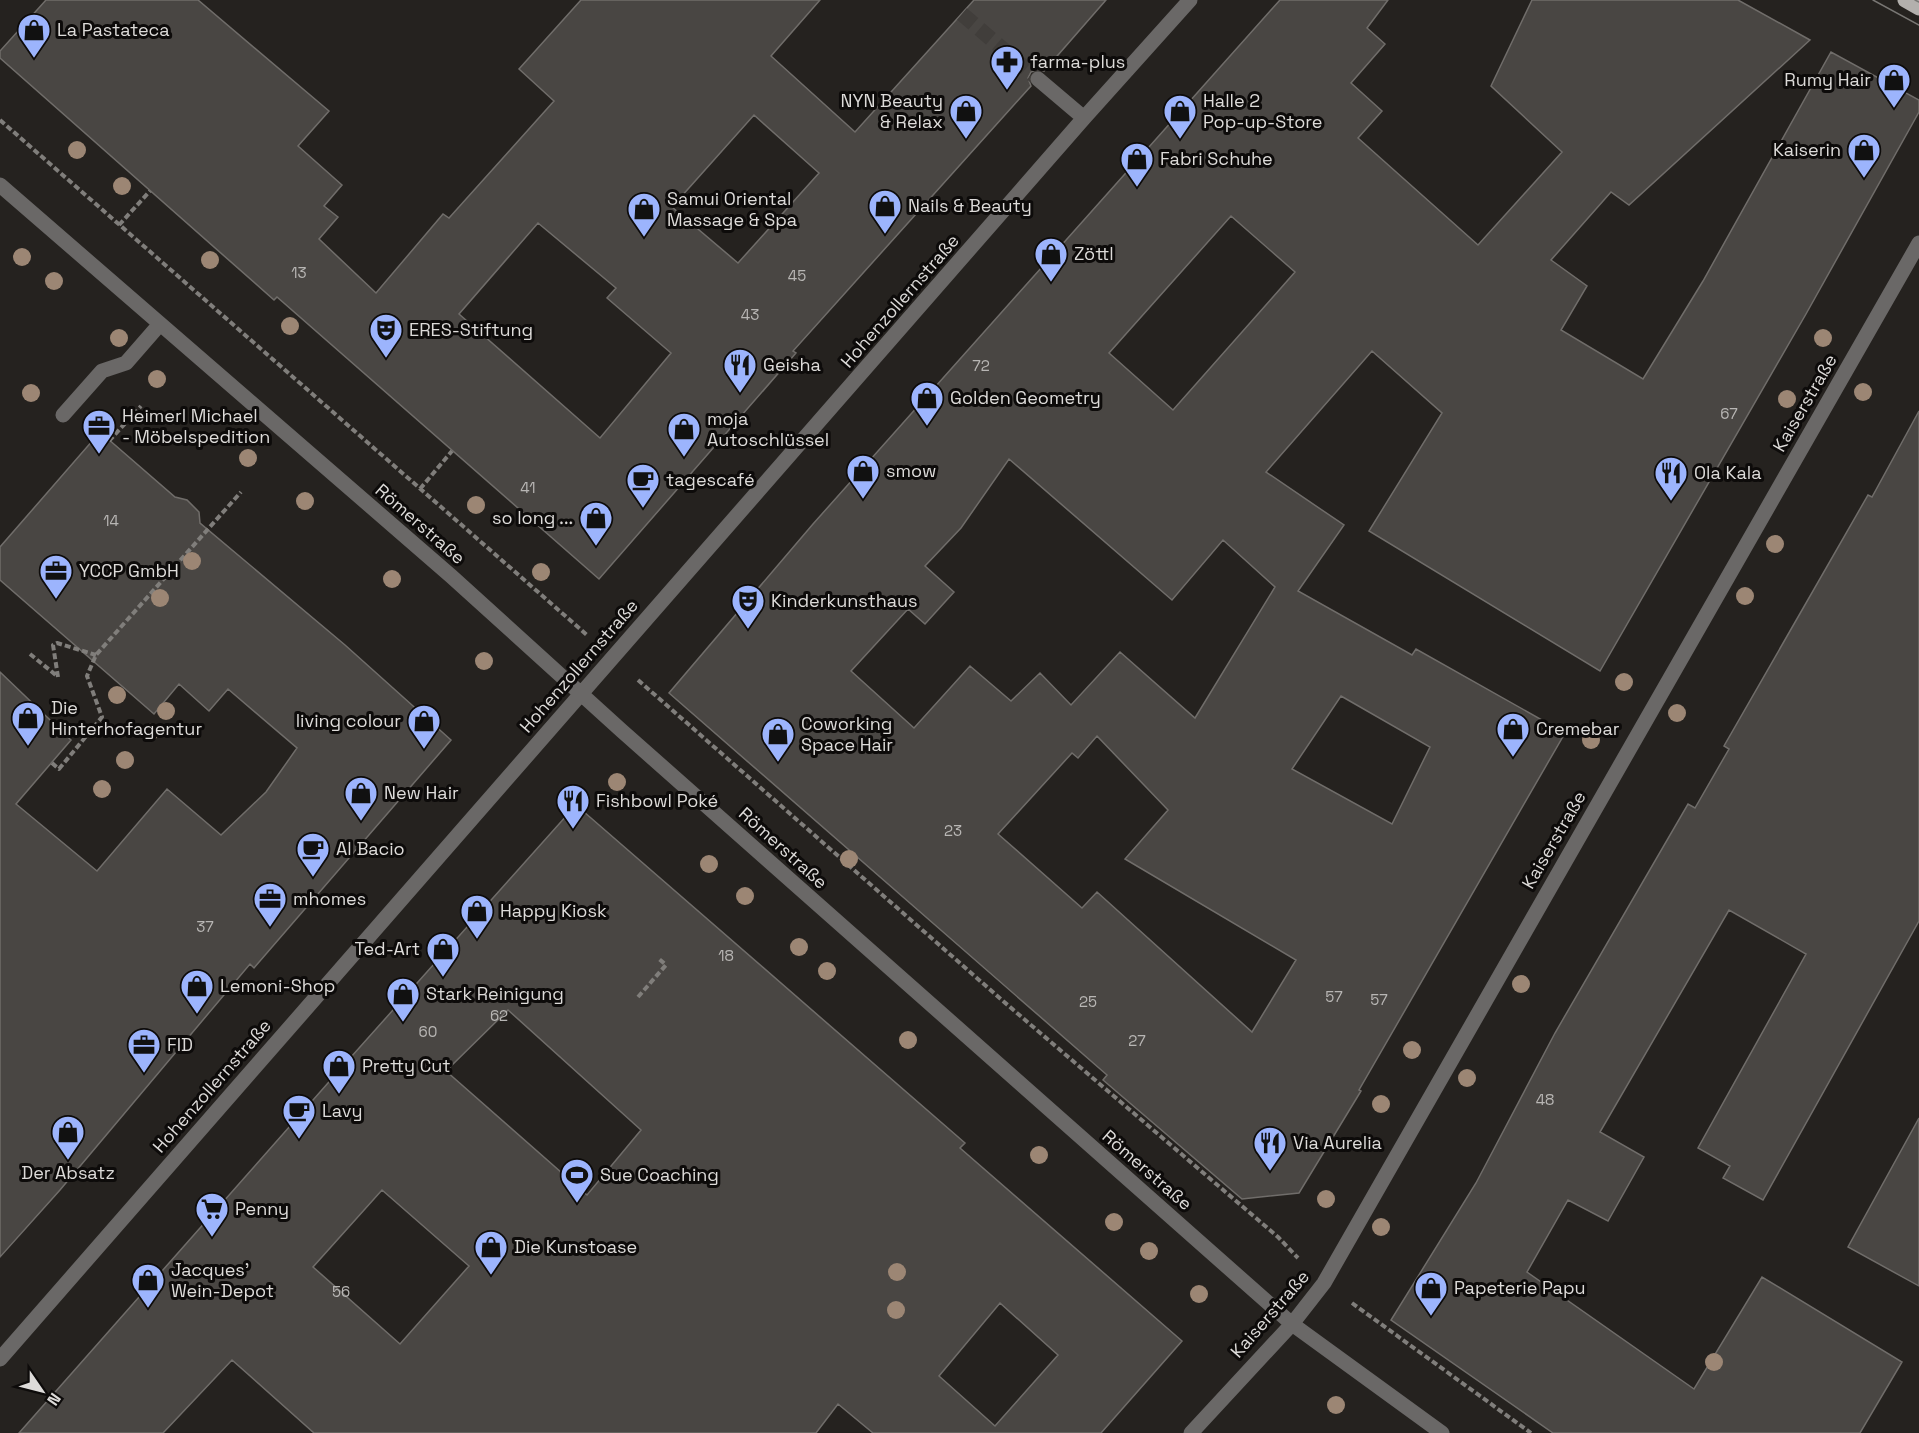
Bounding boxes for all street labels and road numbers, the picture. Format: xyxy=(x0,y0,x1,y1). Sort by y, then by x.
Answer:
street label: Hohenzollernstraße xyxy=(835,229,964,372)
street label: Kaiserstraße xyxy=(1767,350,1842,456)
street label: Römerstraße xyxy=(371,478,470,569)
street label: Hohenzollernstraße xyxy=(514,594,643,737)
street label: Kaiserstraße xyxy=(1516,787,1591,893)
street label: Römerstraße xyxy=(734,802,832,894)
street label: Hohenzollernstraße xyxy=(147,1014,276,1157)
street label: Römerstraße xyxy=(1098,1124,1197,1215)
street label: Kaiserstraße xyxy=(1225,1265,1314,1362)

